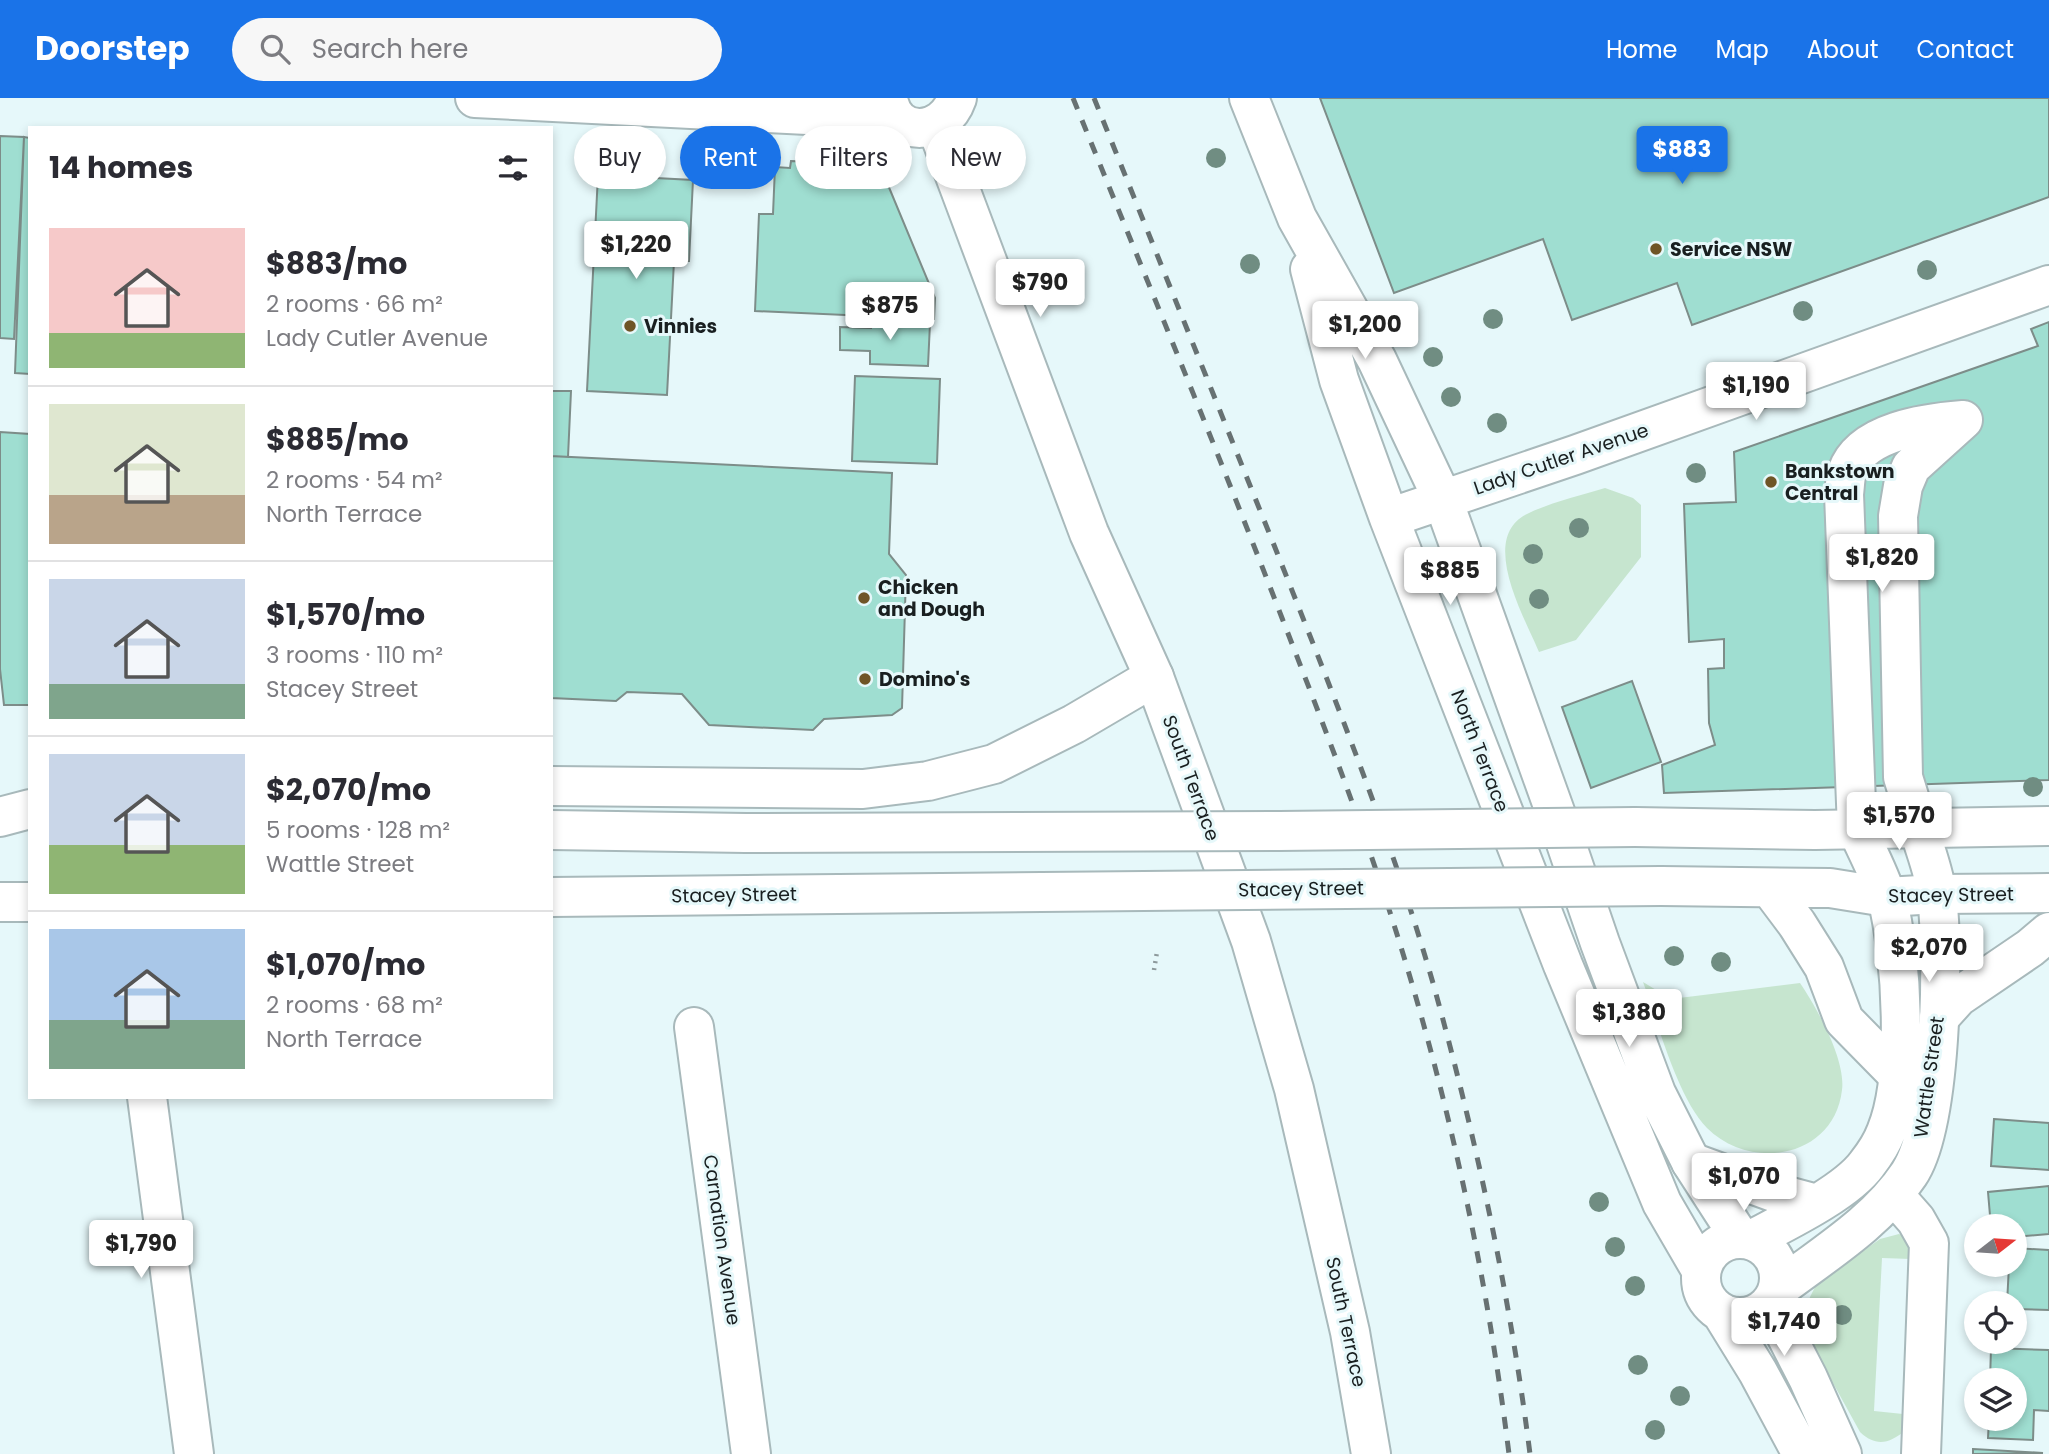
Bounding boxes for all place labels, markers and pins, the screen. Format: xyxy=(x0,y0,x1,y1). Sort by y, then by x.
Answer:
pin: $883 xyxy=(1641,126,1723,186)
pin: $1,220 xyxy=(579,222,693,281)
place label: Service NSW xyxy=(1670,236,1792,263)
marker: Service NSW xyxy=(1648,241,1664,257)
pin: $790 xyxy=(999,260,1081,319)
pin: $875 xyxy=(849,282,931,342)
pin: $1,200 xyxy=(1308,302,1422,361)
place label: Vinnies xyxy=(644,313,717,340)
marker: Vinnies xyxy=(622,318,638,334)
pin: $1,190 xyxy=(1699,362,1813,422)
place label: Bankstown Central xyxy=(1785,458,1895,507)
marker: Bankstown Central xyxy=(1763,474,1779,490)
pin: $1,820 xyxy=(1825,534,1939,594)
pin: $885 xyxy=(1409,547,1491,607)
place label: Chicken and Dough xyxy=(878,574,985,623)
marker: Chicken and Dough xyxy=(856,590,872,606)
place label: Domino's xyxy=(879,666,970,693)
marker: Domino's xyxy=(857,671,873,687)
pin: $1,570 xyxy=(1842,792,1956,852)
pin: $2,070 xyxy=(1872,924,1986,984)
pin: $1,380 xyxy=(1572,990,1686,1049)
pin: $1,070 xyxy=(1687,1154,1801,1213)
pin: $1,790 xyxy=(84,1220,198,1280)
pin: $1,740 xyxy=(1727,1298,1841,1358)

